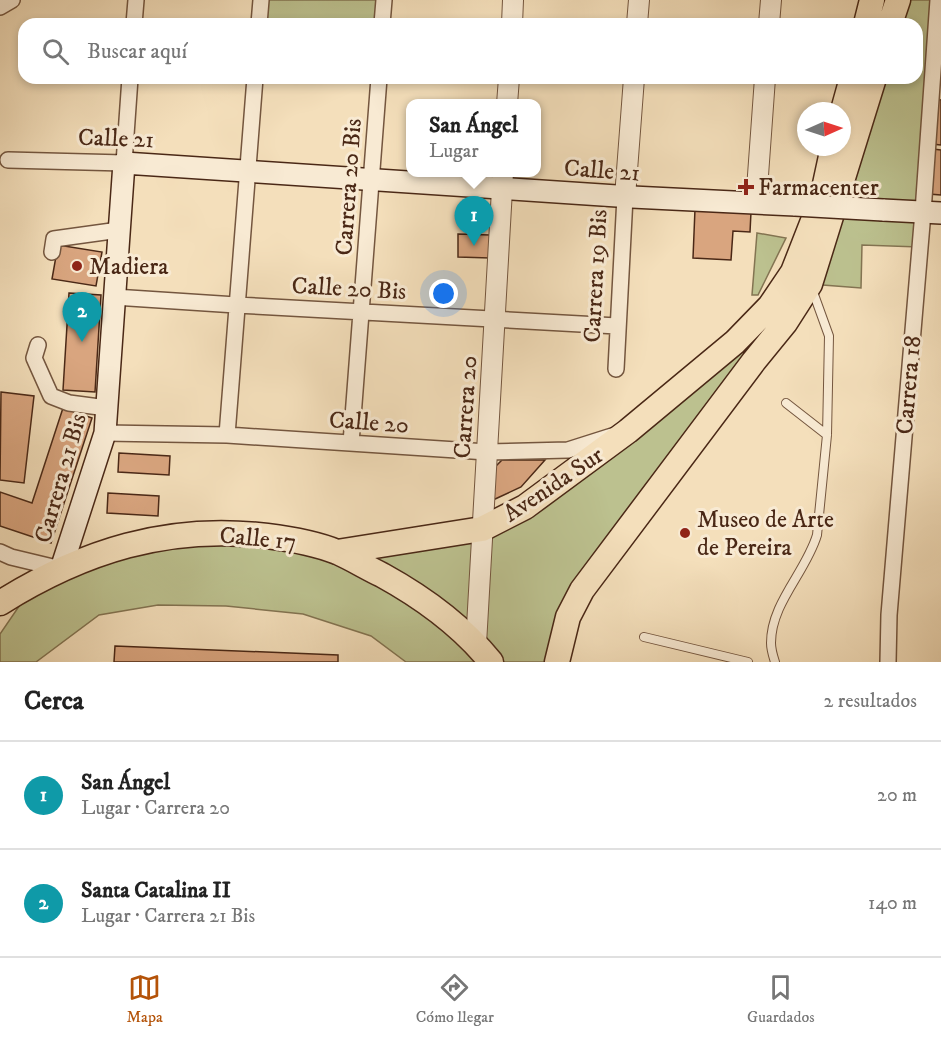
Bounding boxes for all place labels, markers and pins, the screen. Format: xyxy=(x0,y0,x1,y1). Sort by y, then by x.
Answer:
place label: Farmacenter xyxy=(758,173,879,203)
marker: Farmacenter xyxy=(739,180,753,194)
pin: 1 xyxy=(454,196,494,246)
place label: Madiera xyxy=(89,252,169,282)
marker: Madiera xyxy=(70,259,84,273)
pin: 2 xyxy=(62,292,101,342)
place label: Museo de Arte de Pereira xyxy=(697,505,834,563)
marker: Museo de Arte de Pereira xyxy=(678,526,692,540)

